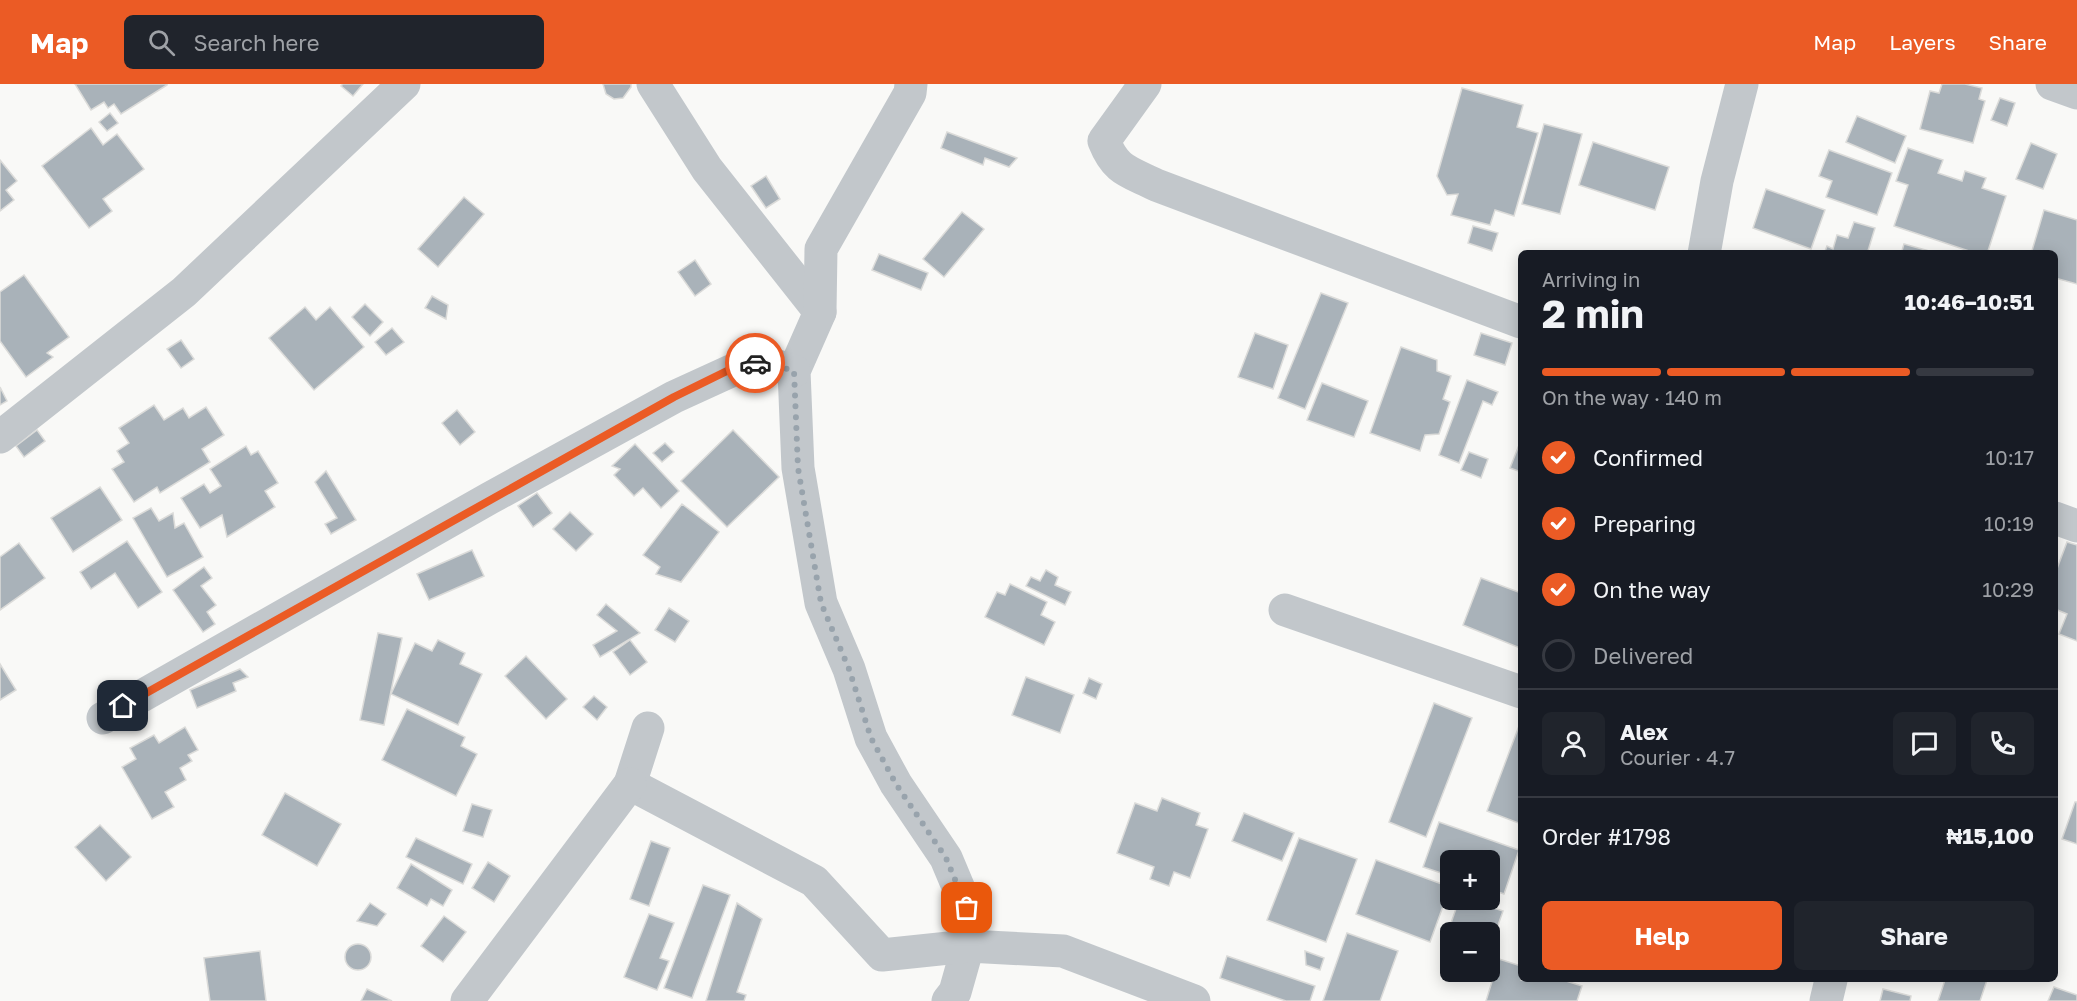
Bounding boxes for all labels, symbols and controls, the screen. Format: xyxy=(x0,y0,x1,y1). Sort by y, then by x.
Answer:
search box xyxy=(124,15,544,69)
text: Map xyxy=(30,26,88,59)
icon: search xyxy=(145,26,178,59)
text: Search here xyxy=(193,29,319,56)
text: Map xyxy=(1813,29,1856,55)
text: Layers xyxy=(1889,29,1956,55)
text: Share xyxy=(1989,29,2047,55)
text: Arriving in xyxy=(1542,267,1640,291)
text: 10:46–10:51 xyxy=(1905,288,2034,315)
text: 2 min xyxy=(1542,290,1644,337)
courier xyxy=(725,333,785,393)
icon: car xyxy=(739,347,772,380)
text: On the way · 140 m xyxy=(1542,385,1722,409)
icon: check xyxy=(1542,441,1575,474)
text: Confirmed xyxy=(1593,444,1703,471)
text: 10:17 xyxy=(1986,445,2034,469)
icon: check xyxy=(1542,507,1575,540)
text: Preparing xyxy=(1593,510,1696,537)
text: 10:19 xyxy=(1984,511,2034,535)
icon: check xyxy=(1542,573,1575,606)
text: On the way xyxy=(1593,576,1711,603)
text: 10:29 xyxy=(1982,577,2034,601)
text: Delivered xyxy=(1593,642,1693,669)
pin xyxy=(97,680,148,731)
icon: home xyxy=(106,689,139,722)
button: person xyxy=(1542,712,1605,775)
button: chat xyxy=(1893,712,1956,775)
button: phone xyxy=(1971,712,2034,775)
text: Alex xyxy=(1620,718,1668,745)
text: Courier · 4.7 xyxy=(1620,745,1735,769)
text: ₦15,100 xyxy=(1946,822,2034,849)
text: Order #1798 xyxy=(1542,823,1671,850)
map controls xyxy=(1440,850,1500,982)
button: + xyxy=(1440,850,1500,910)
pin xyxy=(941,882,992,933)
icon: bag xyxy=(950,891,983,924)
button: Help xyxy=(1542,901,1782,970)
button: Share xyxy=(1794,901,2034,970)
button: − xyxy=(1440,922,1500,982)

